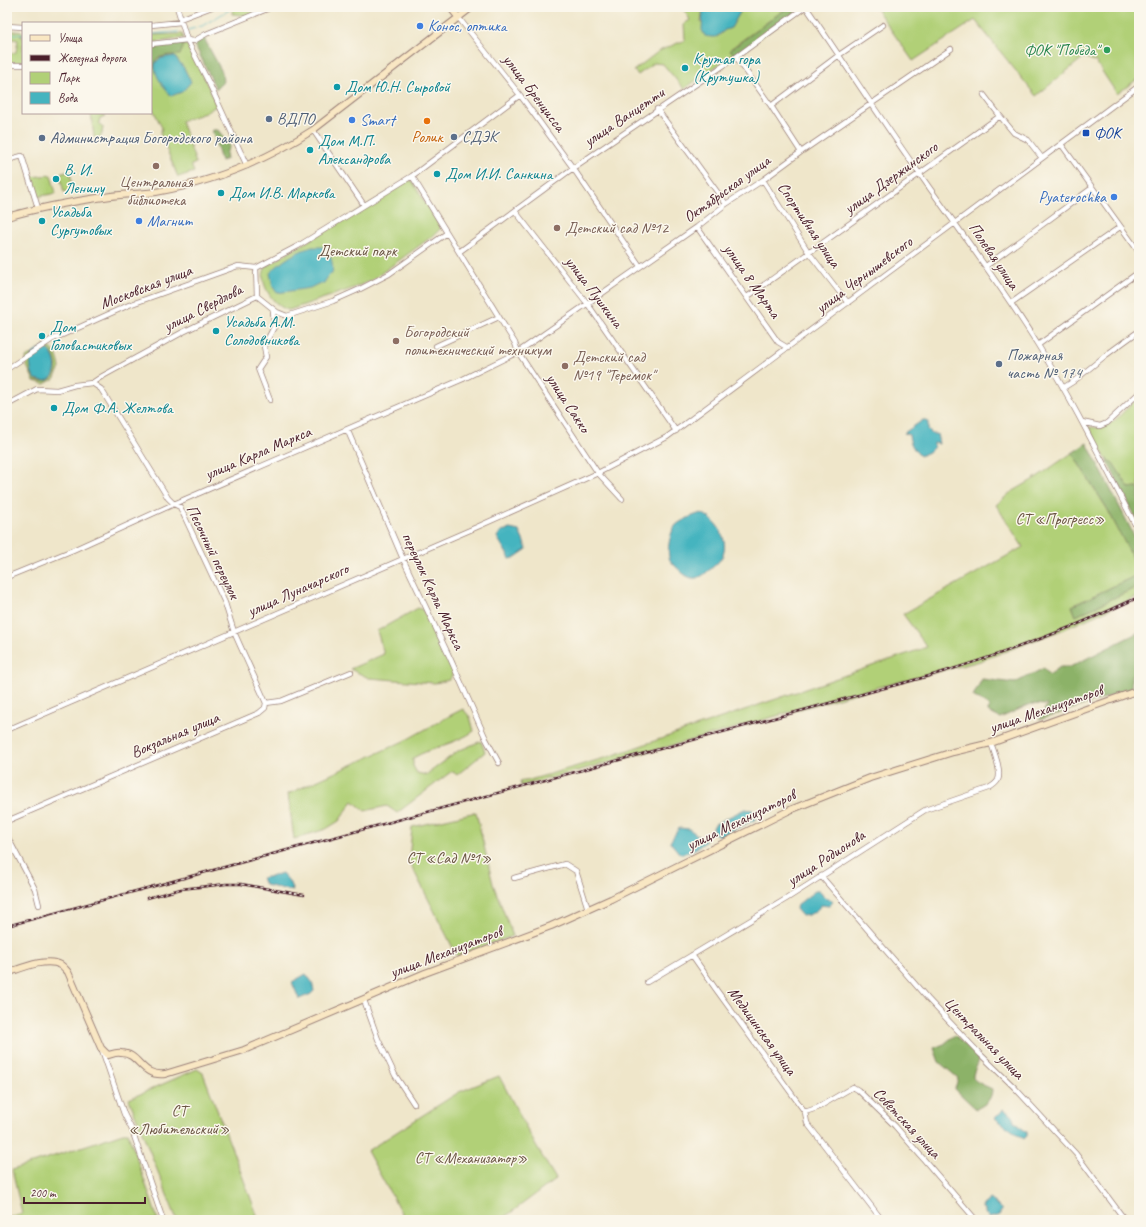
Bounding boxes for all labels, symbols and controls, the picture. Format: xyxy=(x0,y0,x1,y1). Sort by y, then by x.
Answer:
place label: Конос, оптика xyxy=(428,16,508,36)
marker: Конос, оптика xyxy=(415,21,425,31)
legend xyxy=(22,22,152,114)
text: Улица xyxy=(58,30,83,46)
place label: ФОК "Победа" xyxy=(1024,40,1102,60)
marker: ФОК "Победа" xyxy=(1102,45,1112,55)
street label: улица Бренцисса xyxy=(498,49,571,137)
place label: Крутая гора (Крутушка) xyxy=(693,49,762,87)
text: Железная дорога xyxy=(58,50,127,66)
marker: Крутая гора (Крутушка) xyxy=(680,63,690,73)
text: Парк xyxy=(58,70,81,86)
place label: Дом Ю.Н. Сыровой xyxy=(345,77,451,97)
marker: Дом Ю.Н. Сыровой xyxy=(332,82,342,92)
street label: улица Ванцетти xyxy=(579,82,669,152)
text: Вода xyxy=(58,90,79,106)
place label: ВДПО xyxy=(277,109,316,129)
place label: Smart xyxy=(360,110,397,130)
marker: ВДПО xyxy=(264,114,274,124)
marker: Smart xyxy=(347,115,357,125)
marker: Ролик xyxy=(422,116,432,126)
place label: ФОК xyxy=(1094,123,1123,143)
place label: Ролик xyxy=(411,127,444,147)
place label: СДЭК xyxy=(462,127,500,147)
place label: Администрация Богородского района xyxy=(50,128,254,148)
marker: ФОК xyxy=(1081,128,1091,138)
place label: Дом М.П. Александрова xyxy=(318,131,391,169)
marker: СДЭК xyxy=(449,132,459,142)
marker: Администрация Богородского района xyxy=(37,133,47,143)
street label: улица Дзержинского xyxy=(839,137,943,219)
marker: Дом М.П. Александрова xyxy=(305,145,315,155)
street label: Октябрьская улица xyxy=(680,150,775,227)
place label: В. И. Ленину xyxy=(64,160,106,198)
marker: Центральная библиотека xyxy=(151,161,161,171)
place label: Дом И.И. Санкина xyxy=(445,164,554,184)
marker: Дом И.И. Санкина xyxy=(432,169,442,179)
place label: Центральная библиотека xyxy=(119,172,194,210)
marker: В. И. Ленину xyxy=(51,174,61,184)
street label: Спортивная улица xyxy=(773,178,846,272)
place label: Дом И.В. Маркова xyxy=(229,183,336,203)
place label: Pyaterochka xyxy=(1039,187,1107,207)
marker: Дом И.В. Маркова xyxy=(216,188,226,198)
marker: Pyaterochka xyxy=(1109,192,1119,202)
place label: Усадьба Сургутовых xyxy=(50,202,113,240)
place label: Магнит xyxy=(147,211,194,231)
marker: Усадьба Сургутовых xyxy=(37,216,47,226)
marker: Магнит xyxy=(134,216,144,226)
place label: Детский сад №12 xyxy=(565,218,670,238)
street label: Полевая улица xyxy=(964,219,1024,294)
marker: Детский сад №12 xyxy=(552,223,562,233)
street label: улица Чернышевского xyxy=(811,231,917,319)
street label: улица 8 Марта xyxy=(718,239,786,323)
park label: Детский парк xyxy=(317,241,398,261)
street label: улица Пушкина xyxy=(560,251,628,333)
street label: Московская улица xyxy=(97,260,196,314)
street label: улица Свердлова xyxy=(159,279,247,337)
place label: Усадьба А.М. Солодовникова xyxy=(224,312,300,350)
place label: Дом Головастиковых xyxy=(50,317,133,355)
place label: Богородский политехнический техникум xyxy=(404,322,552,360)
marker: Усадьба А.М. Солодовникова xyxy=(211,326,221,336)
marker: Дом Головастиковых xyxy=(37,331,47,341)
marker: Богородский политехнический техникум xyxy=(391,336,401,346)
place label: Пожарная часть № 174 xyxy=(1007,345,1083,383)
place label: Детский сад №19 "Теремок" xyxy=(573,347,658,385)
marker: Пожарная часть № 174 xyxy=(994,359,1004,369)
marker: Детский сад №19 "Теремок" xyxy=(560,361,570,371)
street label: улица Сакко xyxy=(541,369,596,438)
place label: Дом Ф.А. Желтова xyxy=(62,398,174,418)
marker: Дом Ф.А. Желтова xyxy=(49,403,59,413)
street label: улица Карла Маркса xyxy=(201,421,315,485)
street label: Песочный переулок xyxy=(182,502,245,604)
park label: СТ «Прогресс» xyxy=(1016,509,1104,529)
street label: переулок Карла Маркса xyxy=(397,529,470,654)
street label: улица Луначарского xyxy=(244,558,354,622)
street label: улица Механизаторов xyxy=(986,679,1108,738)
street label: Вокзальная улица xyxy=(128,707,223,763)
street label: улица Механизаторов xyxy=(683,784,802,855)
street label: улица Родионова xyxy=(783,825,870,891)
park label: СТ «Сад №1» xyxy=(406,848,492,868)
street label: улица Механизаторов xyxy=(386,920,508,983)
street label: Медицинская улица xyxy=(723,983,802,1080)
street label: Центральная улица xyxy=(940,993,1029,1084)
street label: Советская улица xyxy=(869,1083,946,1164)
park label: СТ «Любительский» xyxy=(128,1101,230,1139)
park label: СТ «Механизатор» xyxy=(415,1148,527,1168)
scale bar xyxy=(24,1179,145,1205)
text: 200 m xyxy=(30,1185,57,1201)

